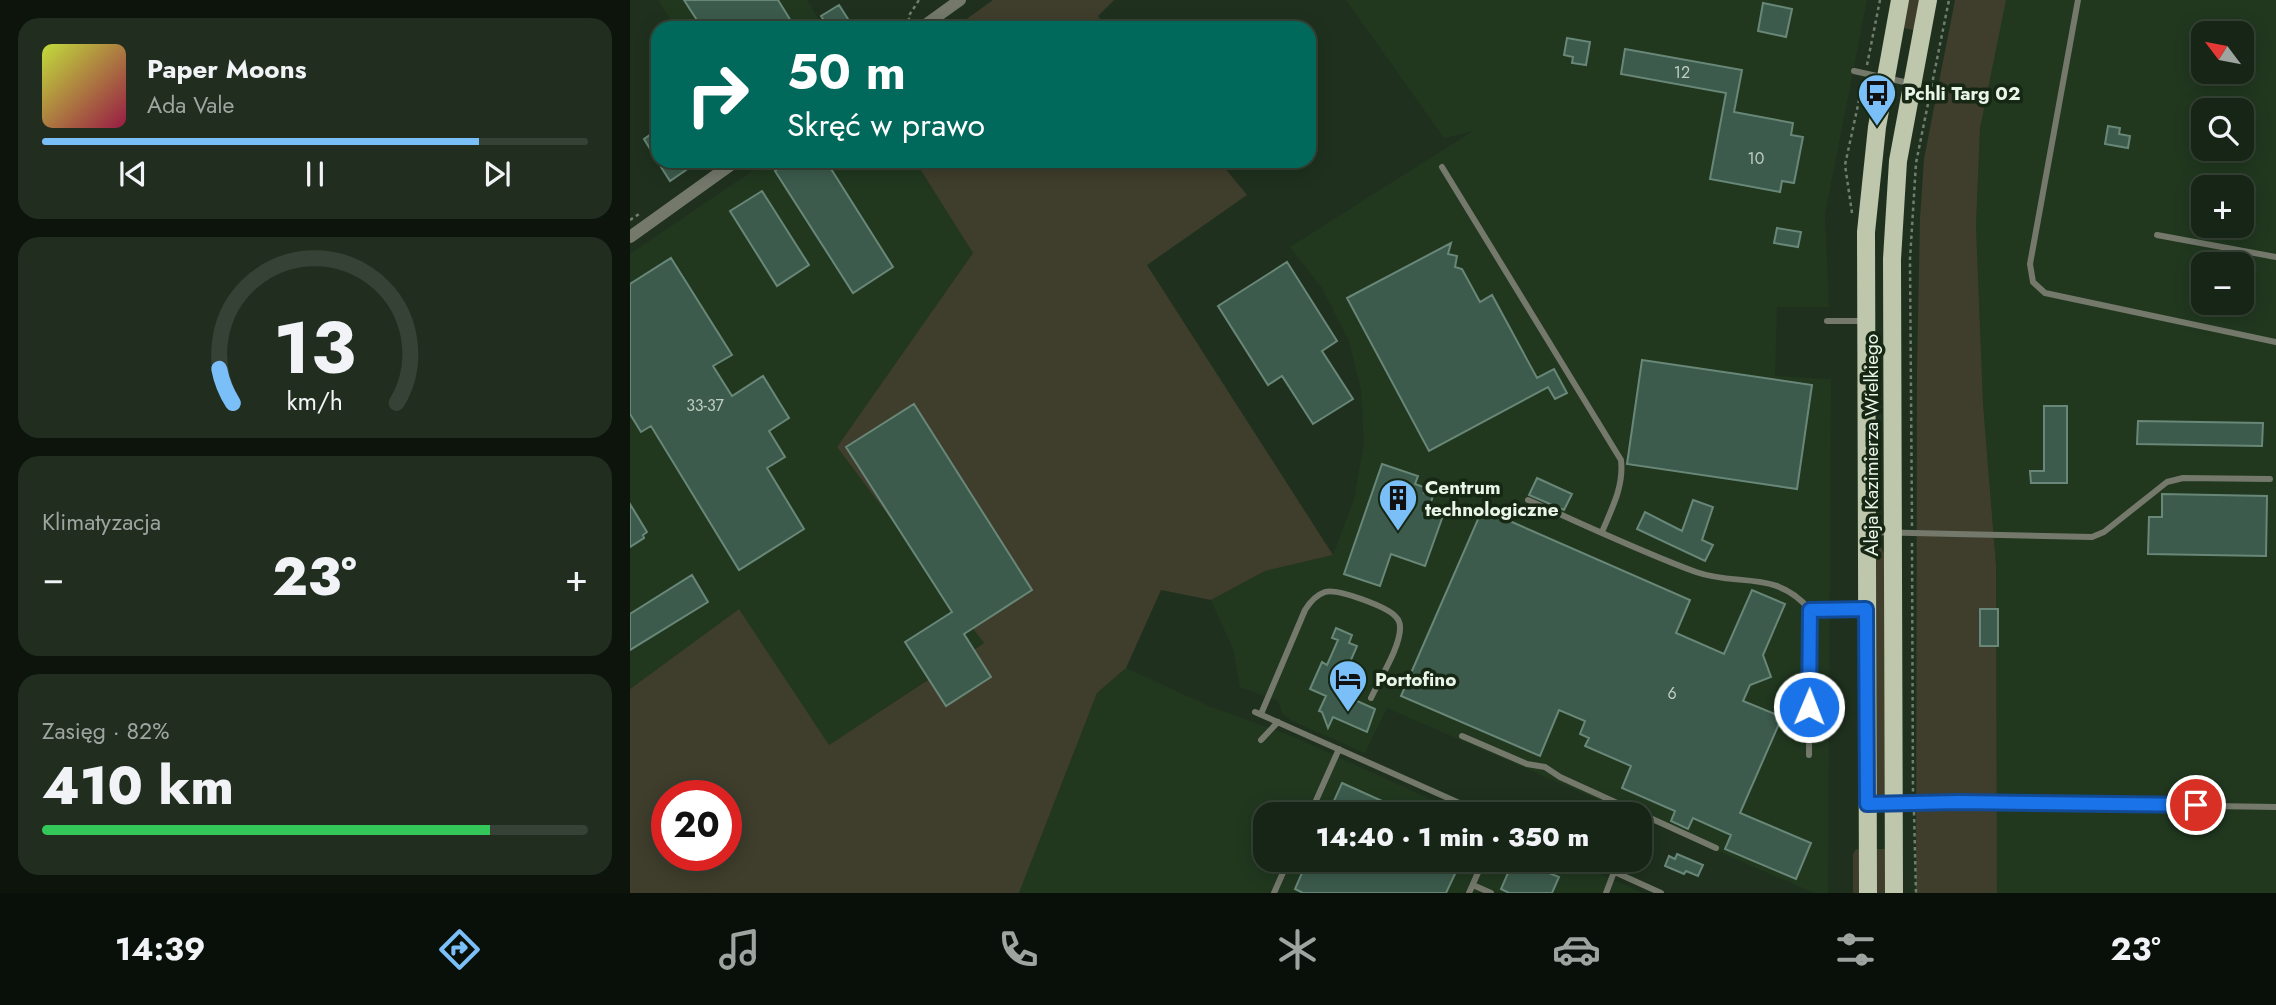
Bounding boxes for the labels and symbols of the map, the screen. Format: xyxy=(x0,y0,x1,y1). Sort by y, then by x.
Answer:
north arrow xyxy=(2191,21,2254,84)
house number: 12 xyxy=(1674,61,1690,84)
bus stop icon: Pchli Targ 02 xyxy=(1856,72,1898,127)
place label: Pchli Targ 02 xyxy=(1904,80,2020,107)
house number: 10 xyxy=(1748,147,1764,170)
street label: Aleja Kazimierza Wielkiego xyxy=(1858,334,1885,556)
house number: 33-37 xyxy=(686,394,724,417)
place label: Centrum technologiczne xyxy=(1425,474,1559,523)
building icon: Centrum technologiczne xyxy=(1377,477,1419,532)
hotel icon: Portofino xyxy=(1327,658,1369,713)
place label: Portofino xyxy=(1375,666,1456,693)
position arrow xyxy=(1772,670,1846,744)
house number: 6 xyxy=(1667,682,1677,705)
pin xyxy=(2166,775,2226,835)
speed limit sign: 20 xyxy=(651,780,742,871)

